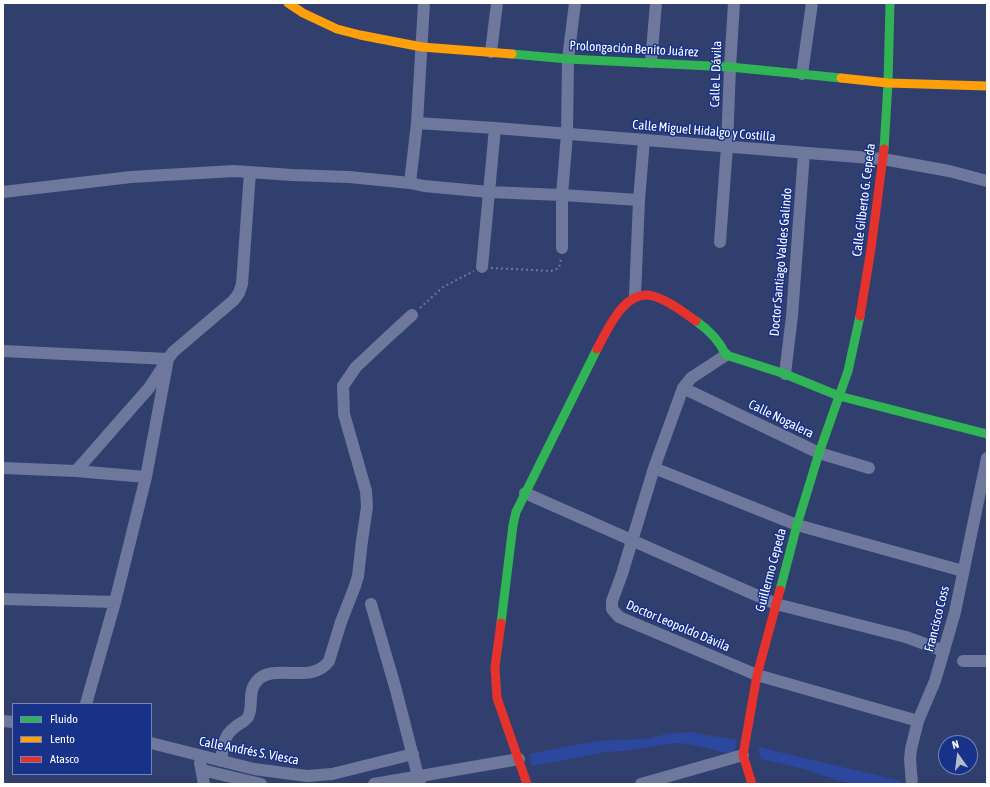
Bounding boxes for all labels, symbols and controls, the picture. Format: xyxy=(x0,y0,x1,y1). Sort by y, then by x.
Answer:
street label: Prolongación Benito Juárez xyxy=(569,38,699,60)
street label: Calle L. Dávila xyxy=(707,40,725,108)
street label: Calle Miguel Hidalgo y Costilla xyxy=(632,117,776,145)
street label: Calle Gilberto G. Cepeda xyxy=(849,143,879,257)
street label: Doctor Santiago Valdes Galindo xyxy=(767,187,795,337)
street label: Calle Nogalera xyxy=(746,397,816,441)
street label: Guillermo Cepeda xyxy=(752,527,790,613)
street label: Francisco Coss xyxy=(921,585,953,653)
street label: Doctor Leopoldo Dávila xyxy=(624,597,732,655)
legend xyxy=(12,703,152,775)
text: Fluido xyxy=(50,712,78,726)
text: Lento xyxy=(50,732,75,746)
street label: Calle Andrés S. Viesca xyxy=(198,734,300,768)
north arrow xyxy=(938,735,978,775)
text: N xyxy=(951,738,960,751)
text: Atasco xyxy=(50,752,79,766)

